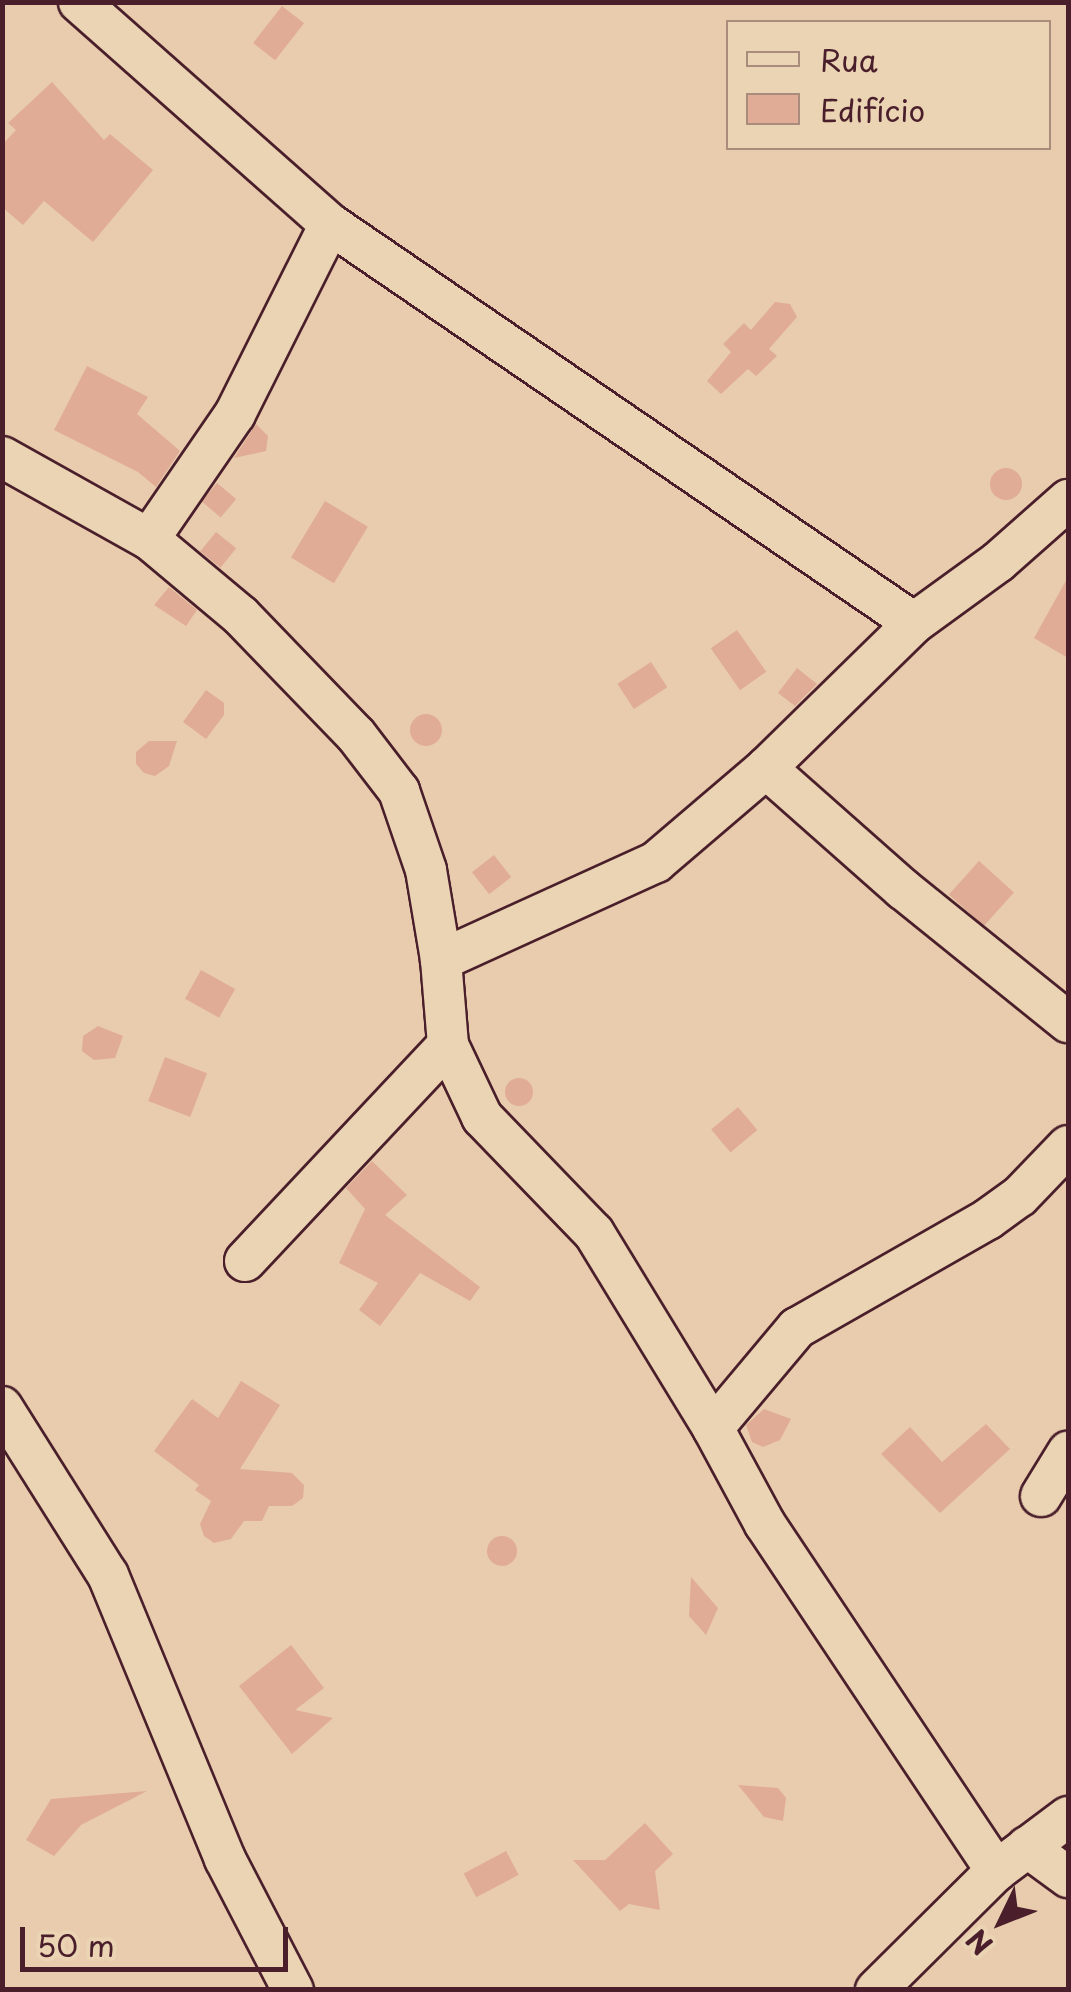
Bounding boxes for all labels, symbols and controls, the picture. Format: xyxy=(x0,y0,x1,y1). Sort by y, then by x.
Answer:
legend xyxy=(726,20,1051,150)
text: Rua xyxy=(820,37,878,82)
text: Edifício xyxy=(820,87,925,132)
north arrow xyxy=(951,1872,1051,1972)
scale bar xyxy=(25,1907,292,1969)
text: N xyxy=(955,1920,1002,1966)
text: 50 m xyxy=(37,1922,115,1967)

